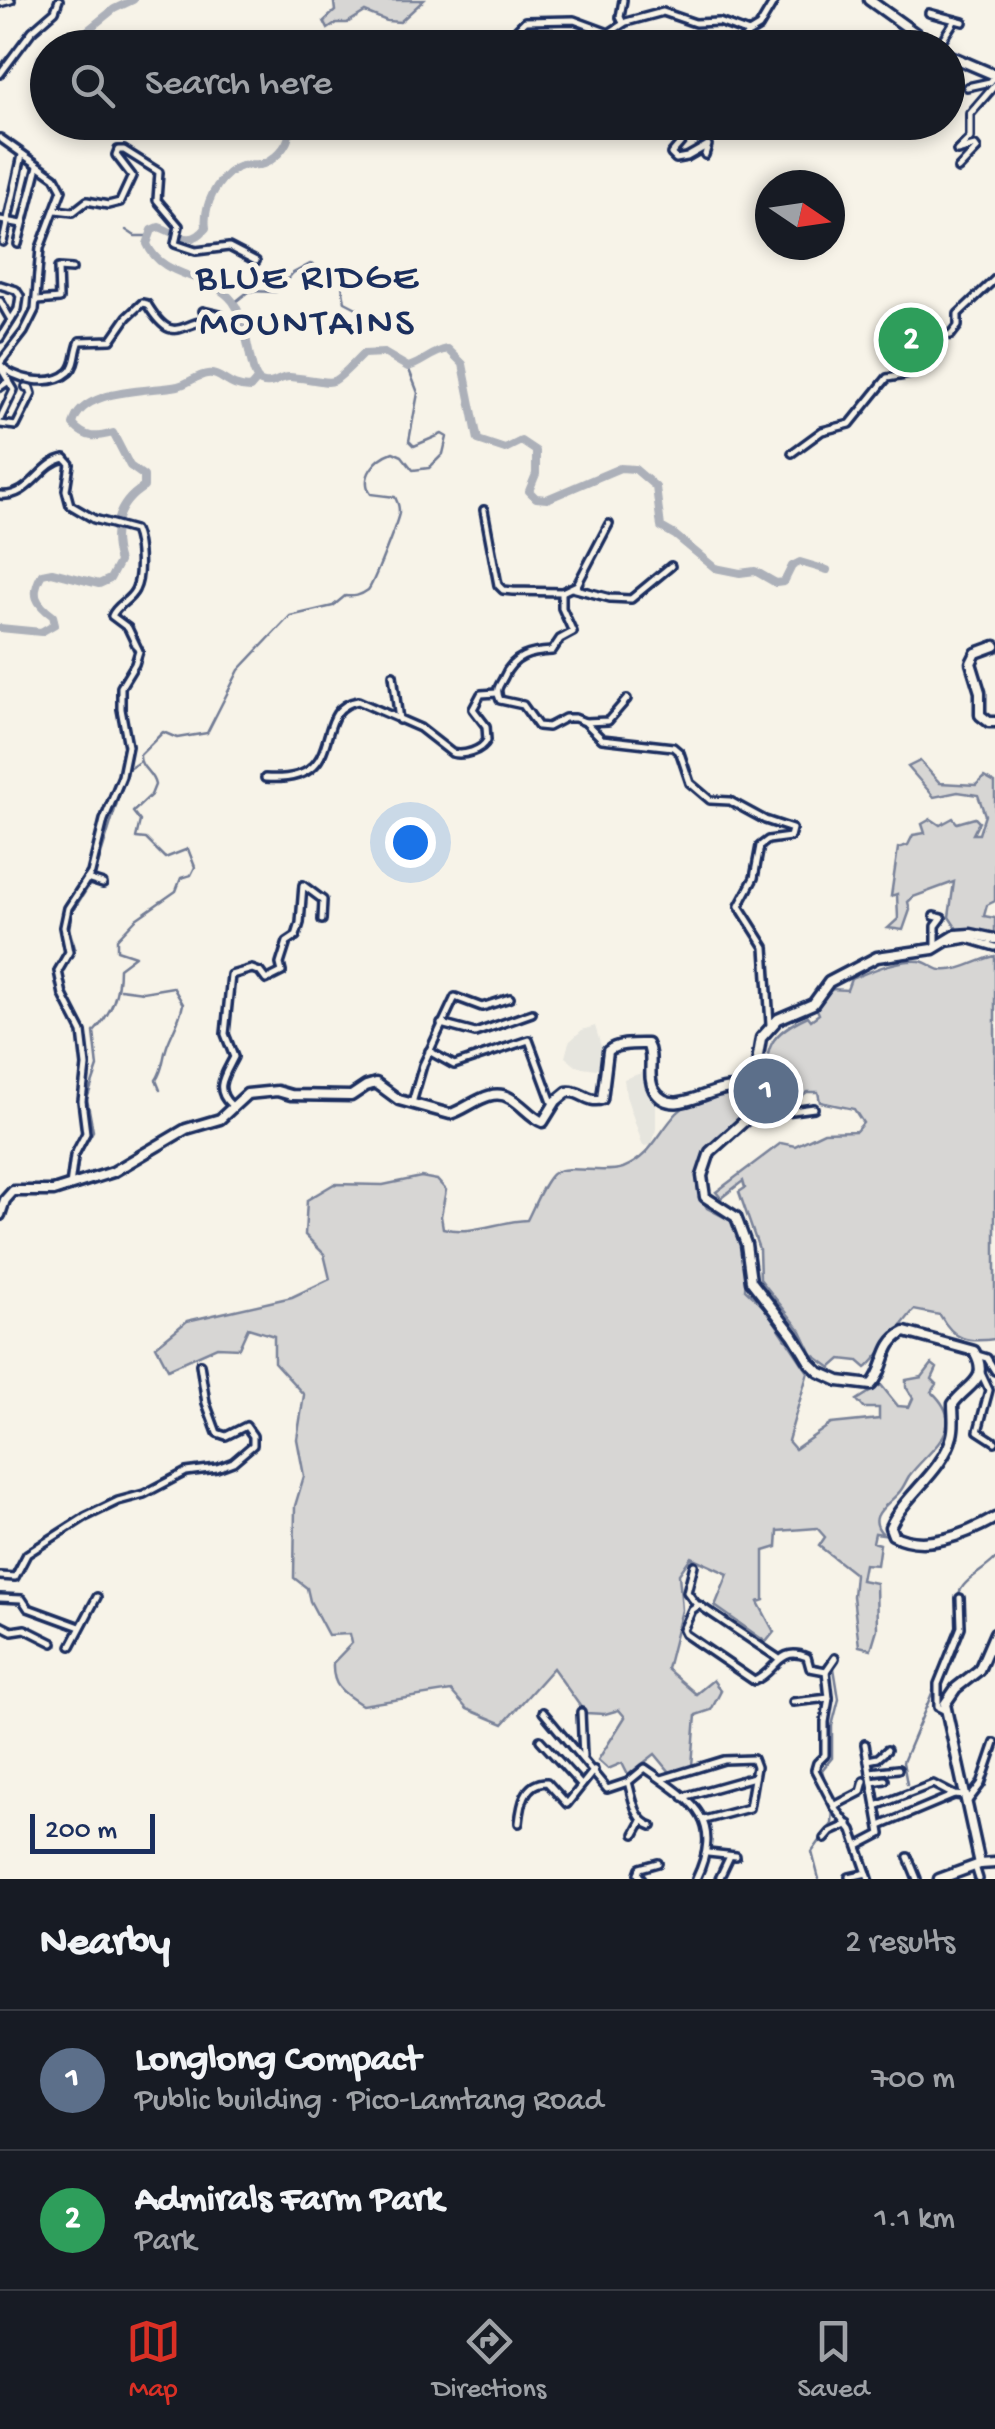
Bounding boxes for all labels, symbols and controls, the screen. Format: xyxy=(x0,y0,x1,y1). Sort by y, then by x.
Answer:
search box xyxy=(30,30,965,140)
icon: search xyxy=(65,58,120,113)
text: Search here xyxy=(145,63,332,107)
north arrow xyxy=(755,170,845,260)
district label: BLUE RIDGE MOUNTAINS xyxy=(195,256,420,349)
pin: 2 xyxy=(878,302,944,378)
your location xyxy=(385,817,436,868)
pin: 1 xyxy=(734,1054,798,1128)
scale bar xyxy=(30,1809,155,1854)
text: 200 m xyxy=(45,1815,117,1848)
text: Nearby xyxy=(40,1920,170,1969)
text: 2 results xyxy=(845,1925,955,1963)
text: Longlong Compact xyxy=(135,2039,421,2083)
text: 1 xyxy=(66,2061,79,2099)
text: 700 m xyxy=(872,2061,955,2099)
text: Public building · Pico-Lamtang Road xyxy=(135,2083,603,2121)
text: Admirals Farm Park xyxy=(135,2179,443,2223)
text: 2 xyxy=(65,2201,80,2239)
text: 1.1 km xyxy=(875,2201,955,2239)
text: Park xyxy=(135,2223,196,2261)
tab: Map xyxy=(126,2314,181,2407)
tab: Directions xyxy=(432,2314,546,2407)
tab: Saved xyxy=(797,2314,869,2407)

